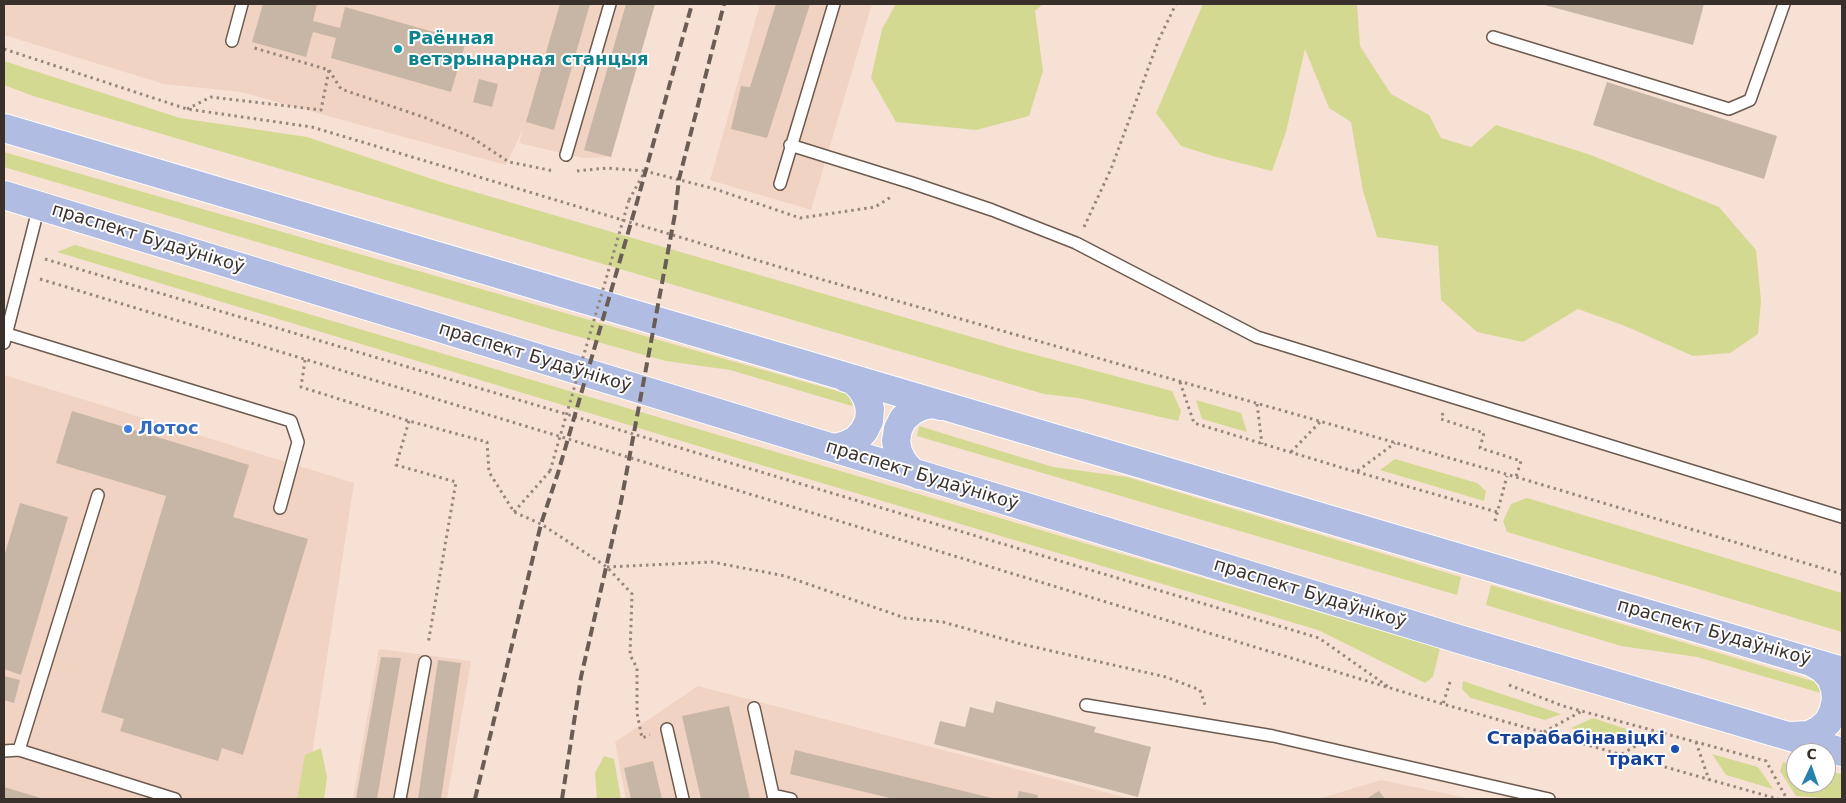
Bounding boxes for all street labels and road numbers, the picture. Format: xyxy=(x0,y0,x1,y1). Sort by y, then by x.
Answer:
street label: праспект Будаўнікоў xyxy=(49,199,247,279)
street label: праспект Будаўнікоў xyxy=(436,318,634,398)
street label: праспект Будаўнікоў xyxy=(823,436,1021,516)
street label: праспект Будаўнікоў xyxy=(1211,554,1409,634)
street label: праспект Будаўнікоў xyxy=(1615,595,1813,671)

